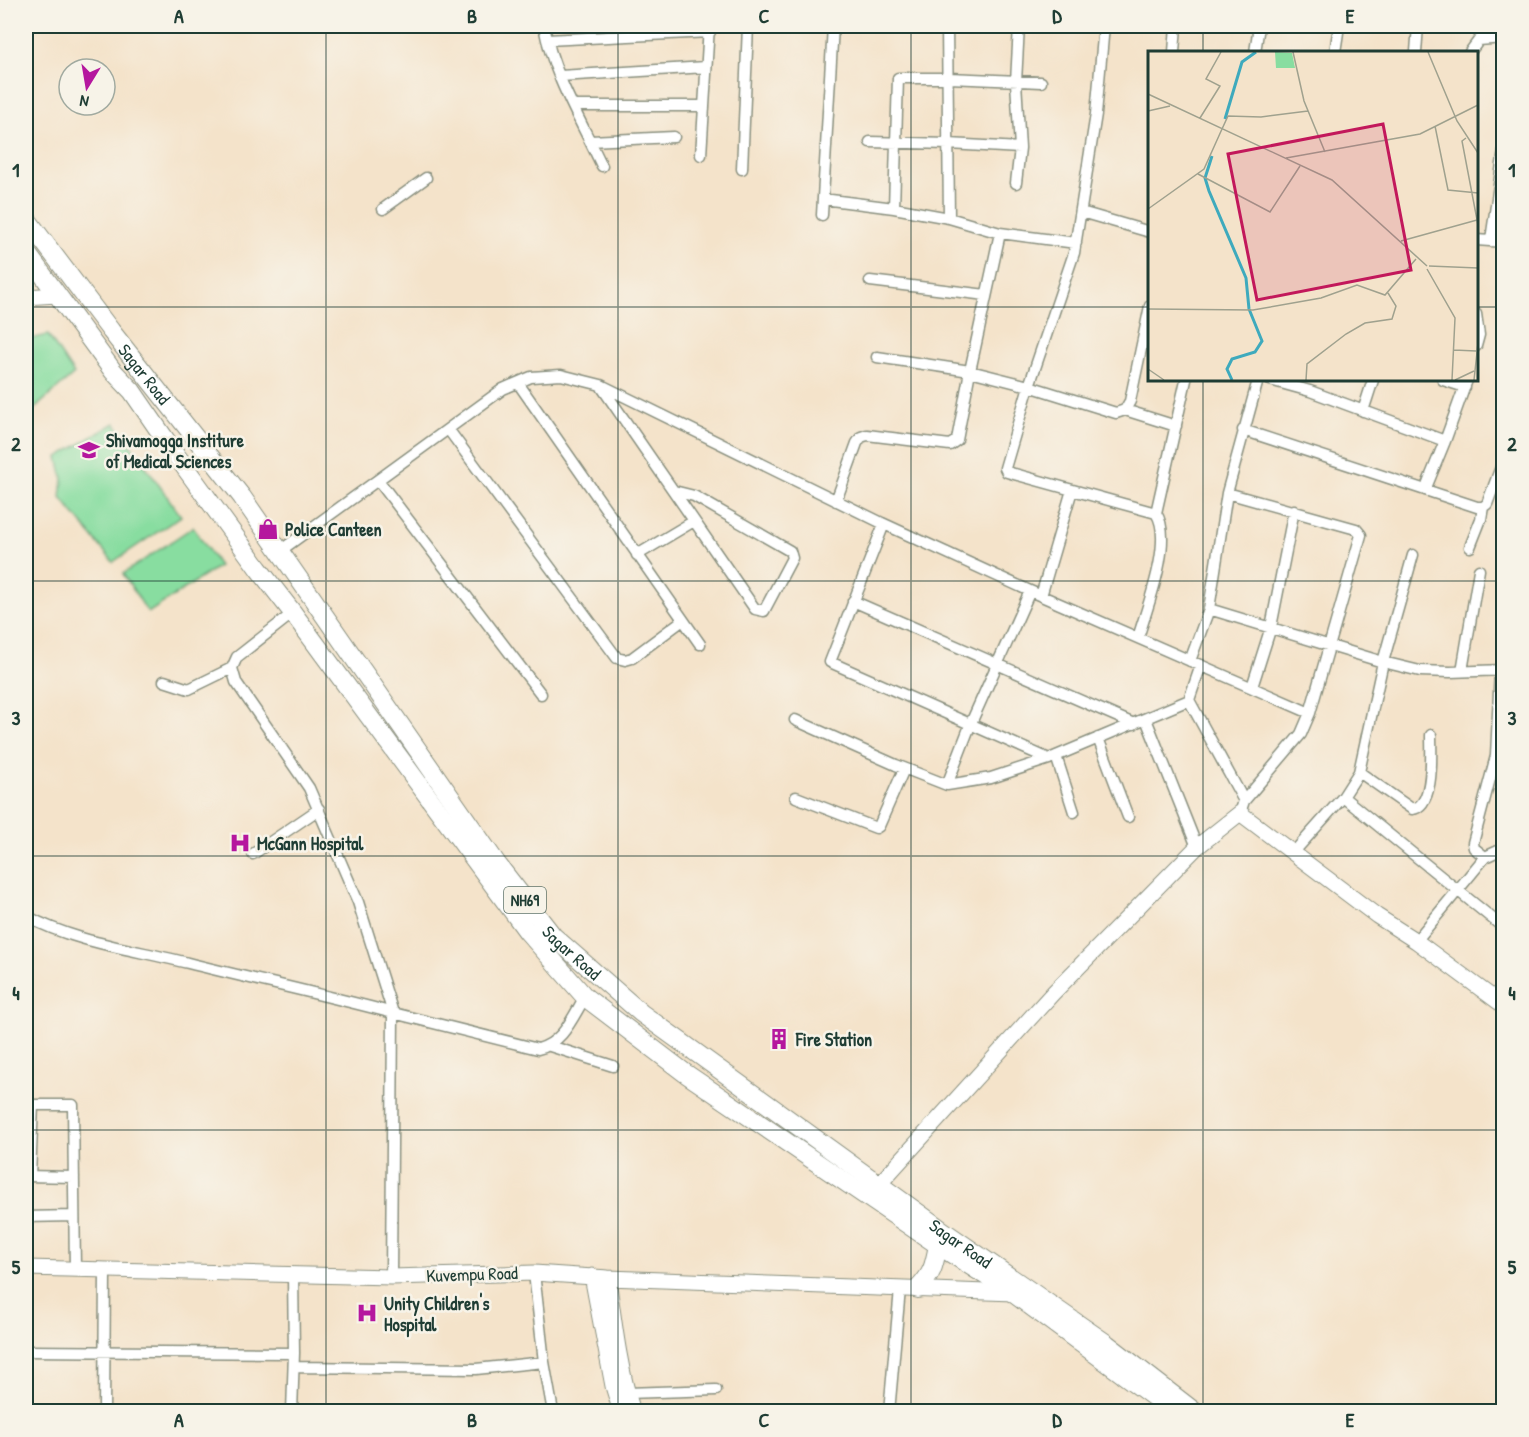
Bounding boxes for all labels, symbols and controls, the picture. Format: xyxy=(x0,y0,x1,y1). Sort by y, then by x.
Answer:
text: A xyxy=(174,2,184,29)
text: B xyxy=(467,2,477,29)
text: C xyxy=(759,2,770,29)
text: D xyxy=(1052,2,1062,29)
text: E xyxy=(1346,2,1355,29)
inset map xyxy=(1148,51,1478,381)
north arrow xyxy=(57,57,117,117)
text: N xyxy=(77,90,90,113)
text: 1 xyxy=(12,156,20,183)
text: 1 xyxy=(1508,156,1516,183)
street label: Sagar Road xyxy=(113,338,177,409)
place label: Shivamogga Institure of Medical Sciences xyxy=(106,428,245,474)
text: 2 xyxy=(11,430,21,457)
text: 2 xyxy=(1507,430,1517,457)
school or university icon: Shivamogga Institure of Medical Sciences xyxy=(77,438,101,462)
shop icon: Police Canteen xyxy=(256,517,280,541)
place label: Police Canteen xyxy=(285,517,382,542)
text: 3 xyxy=(12,704,21,731)
text: 3 xyxy=(1508,704,1517,731)
hospital icon: McGann Hospital xyxy=(228,831,252,855)
place label: McGann Hospital xyxy=(257,831,364,857)
road number: NH69 xyxy=(504,887,546,913)
street label: Sagar Road xyxy=(537,920,607,985)
text: 4 xyxy=(12,979,20,1006)
text: 4 xyxy=(1508,979,1516,1006)
building icon: Fire Station xyxy=(767,1027,791,1051)
place label: Fire Station xyxy=(795,1027,872,1052)
street label: Sagar Road xyxy=(925,1213,997,1274)
text: 5 xyxy=(12,1253,21,1280)
text: 5 xyxy=(1508,1253,1517,1280)
street label: Kuvempu Road xyxy=(426,1260,518,1288)
place label: Unity Children's Hospital xyxy=(384,1291,489,1338)
hospital icon: Unity Children's Hospital xyxy=(355,1301,379,1325)
text: A xyxy=(174,1406,184,1433)
text: B xyxy=(467,1406,477,1433)
text: C xyxy=(759,1406,770,1433)
text: D xyxy=(1052,1406,1062,1433)
text: E xyxy=(1346,1406,1355,1433)

